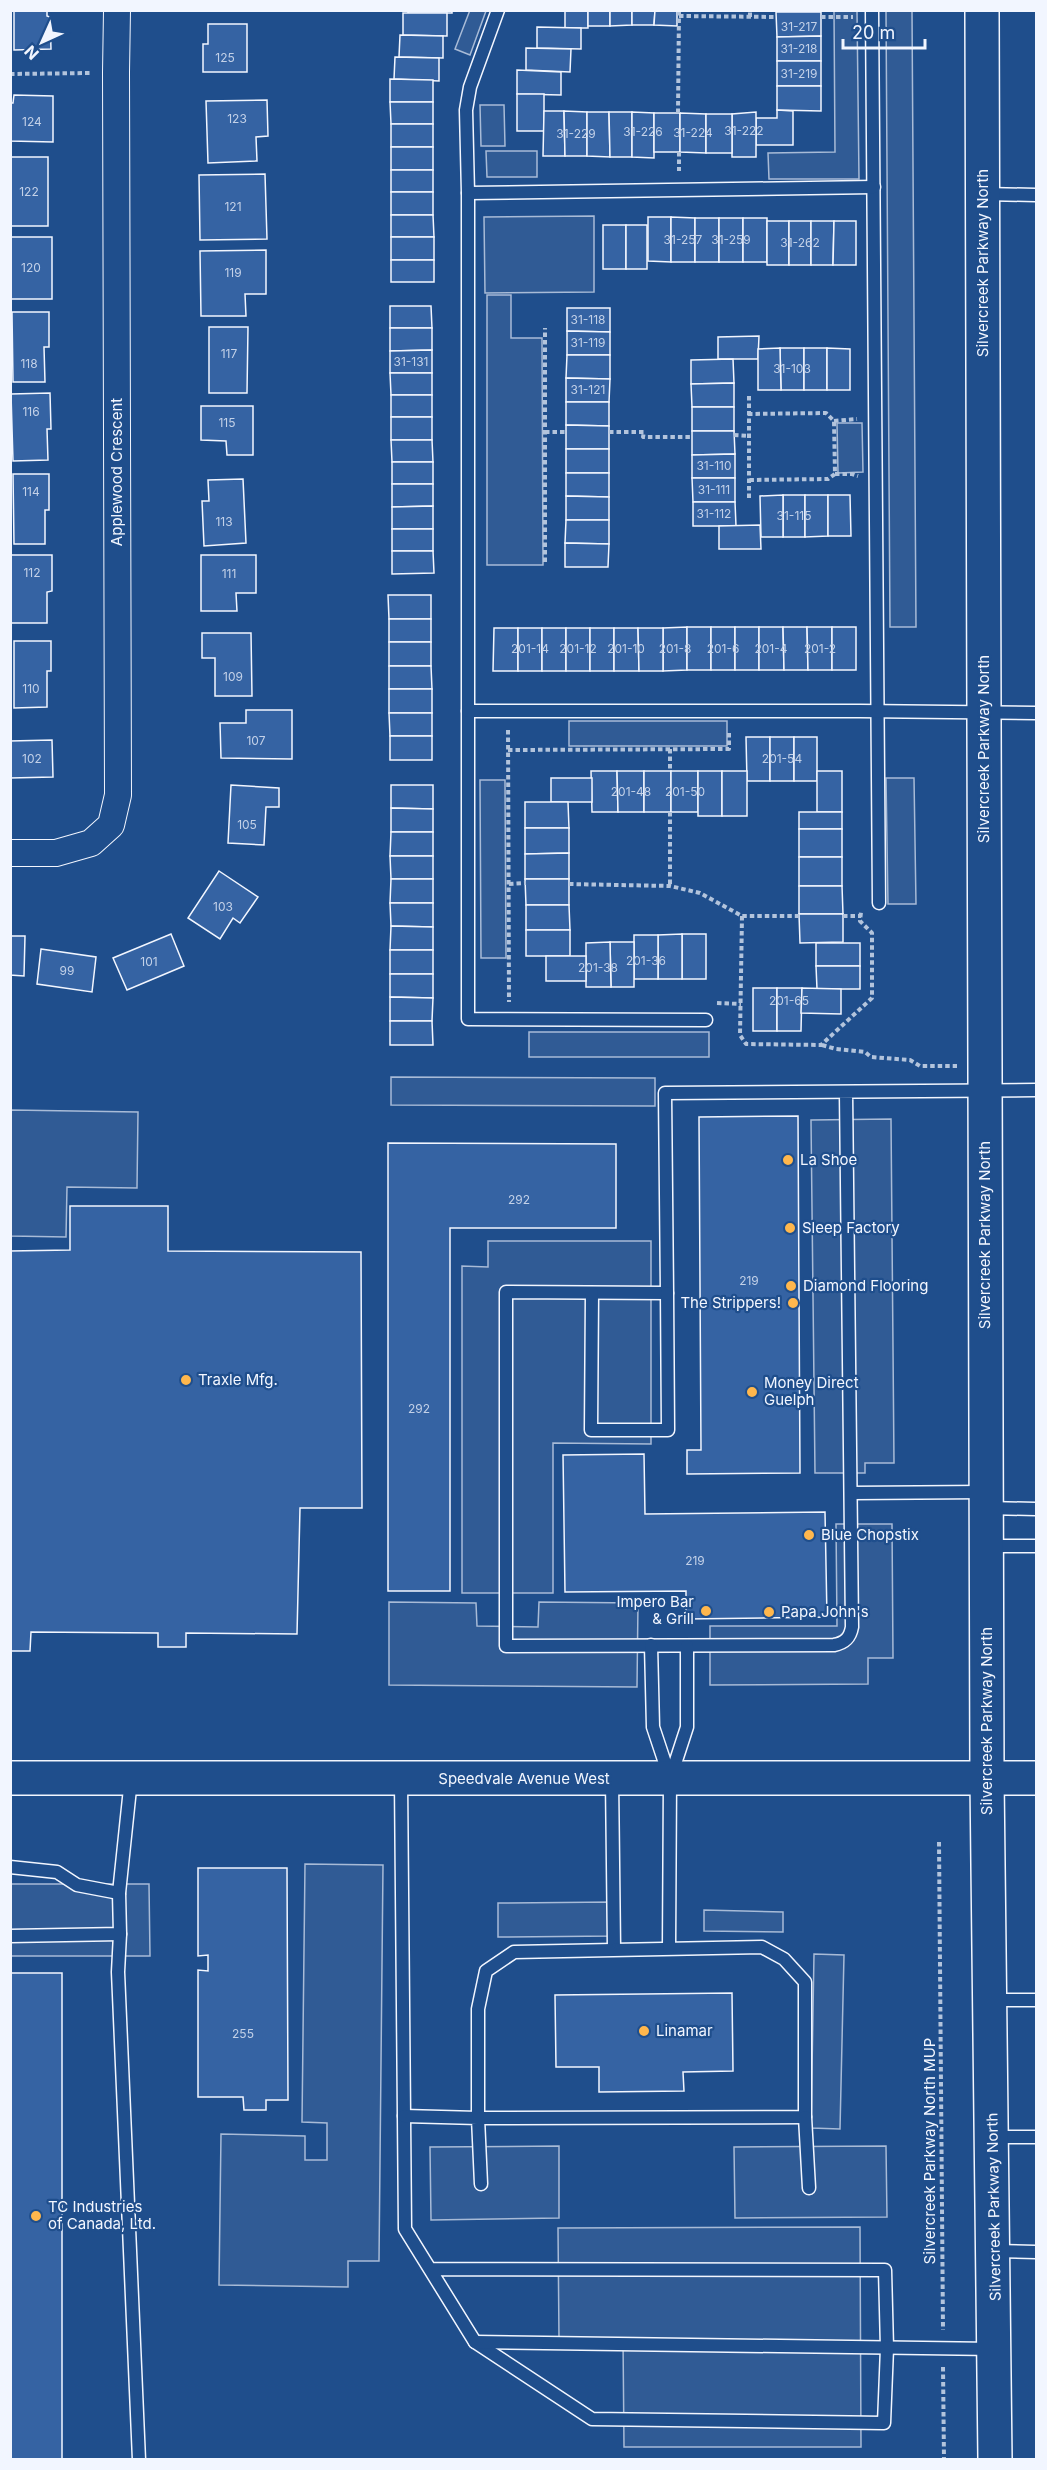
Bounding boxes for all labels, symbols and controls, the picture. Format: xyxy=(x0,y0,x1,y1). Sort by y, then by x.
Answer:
north arrow xyxy=(12,12,72,72)
scale bar xyxy=(843,12,926,50)
house number: 31-217 xyxy=(781,19,817,34)
text: 20 m xyxy=(852,22,895,43)
text: N xyxy=(20,41,43,64)
house number: 31-218 xyxy=(780,41,818,56)
house number: 125 xyxy=(215,50,235,65)
house number: 31-219 xyxy=(780,66,818,81)
house number: 123 xyxy=(227,111,247,126)
house number: 124 xyxy=(22,114,42,129)
house number: 31-222 xyxy=(724,123,764,138)
house number: 31-226 xyxy=(623,124,663,139)
house number: 31-224 xyxy=(673,125,713,140)
house number: 31-229 xyxy=(556,126,596,141)
street label: Silvercreek Parkway North xyxy=(973,169,992,357)
house number: 122 xyxy=(19,184,39,199)
house number: 121 xyxy=(224,199,242,214)
house number: 31-257 xyxy=(664,232,703,247)
house number: 31-259 xyxy=(711,232,751,247)
house number: 31-262 xyxy=(780,235,820,250)
house number: 120 xyxy=(21,260,41,275)
house number: 119 xyxy=(224,265,242,280)
house number: 31-118 xyxy=(571,312,606,327)
house number: 31-119 xyxy=(570,335,606,350)
house number: 117 xyxy=(221,346,237,361)
house number: 31-131 xyxy=(394,354,429,369)
house number: 118 xyxy=(20,356,38,371)
house number: 31-103 xyxy=(773,361,811,376)
house number: 31-121 xyxy=(571,382,605,397)
street label: Applewood Crescent xyxy=(107,398,126,546)
house number: 116 xyxy=(22,404,40,419)
house number: 115 xyxy=(218,415,236,430)
house number: 31-110 xyxy=(696,458,732,473)
house number: 31-111 xyxy=(698,482,730,497)
house number: 114 xyxy=(22,484,40,499)
house number: 31-112 xyxy=(697,506,731,521)
house number: 31-115 xyxy=(777,508,811,523)
house number: 113 xyxy=(215,514,233,529)
house number: 112 xyxy=(23,565,41,580)
house number: 111 xyxy=(222,566,236,581)
house number: 201-14 xyxy=(511,641,549,656)
house number: 201-12 xyxy=(559,641,597,656)
house number: 201-10 xyxy=(607,641,645,656)
house number: 201-8 xyxy=(659,641,691,656)
house number: 201-6 xyxy=(707,641,739,656)
house number: 201-4 xyxy=(754,641,788,656)
house number: 201-2 xyxy=(804,641,836,656)
street label: Silvercreek Parkway North xyxy=(974,655,993,843)
house number: 109 xyxy=(223,669,243,684)
house number: 110 xyxy=(22,681,40,696)
house number: 107 xyxy=(246,733,266,748)
house number: 102 xyxy=(22,751,42,766)
house number: 201-54 xyxy=(762,751,802,766)
house number: 201-48 xyxy=(611,784,651,799)
house number: 201-50 xyxy=(665,784,705,799)
house number: 105 xyxy=(237,817,257,832)
house number: 103 xyxy=(213,899,233,914)
house number: 201-36 xyxy=(626,953,666,968)
house number: 101 xyxy=(140,954,158,969)
house number: 201-38 xyxy=(578,960,618,975)
house number: 99 xyxy=(60,963,74,978)
house number: 201-65 xyxy=(769,993,809,1008)
street label: Silvercreek Parkway North xyxy=(975,1141,994,1329)
place label: La Shoe xyxy=(800,1150,857,1169)
marker: La Shoe xyxy=(781,1153,795,1167)
house number: 292 xyxy=(508,1192,530,1207)
place label: Sleep Factory xyxy=(802,1218,900,1237)
marker: Sleep Factory xyxy=(783,1221,797,1235)
house number: 219 xyxy=(739,1273,759,1288)
place label: Diamond Flooring xyxy=(803,1276,928,1295)
marker: Diamond Flooring xyxy=(784,1279,798,1293)
place label: The Strippers! xyxy=(680,1293,781,1312)
marker: The Strippers! xyxy=(786,1296,800,1310)
place label: Traxle Mfg. xyxy=(198,1370,278,1389)
marker: Traxle Mfg. xyxy=(179,1373,193,1387)
place label: Money Direct Guelph xyxy=(764,1373,859,1409)
marker: Money Direct Guelph xyxy=(745,1385,759,1399)
house number: 292 xyxy=(408,1401,430,1416)
place label: Blue Chopstix xyxy=(821,1525,919,1544)
marker: Blue Chopstix xyxy=(802,1528,816,1542)
house number: 219 xyxy=(685,1553,705,1568)
place label: Impero Bar & Grill xyxy=(616,1592,694,1628)
place label: Papa John's xyxy=(781,1602,869,1621)
marker: Impero Bar & Grill xyxy=(699,1604,713,1618)
marker: Papa John's xyxy=(762,1605,776,1619)
street label: Silvercreek Parkway North xyxy=(977,1627,996,1815)
street label: Speedvale Avenue West xyxy=(438,1769,610,1788)
place label: Linamar xyxy=(656,2021,713,2040)
marker: Linamar xyxy=(637,2024,651,2038)
house number: 255 xyxy=(232,2026,254,2041)
street label: Silvercreek Parkway North MUP xyxy=(920,2038,939,2264)
street label: Silvercreek Parkway North xyxy=(982,2113,1005,2301)
place label: TC Industries of Canada, Ltd. xyxy=(48,2197,156,2233)
marker: TC Industries of Canada, Ltd. xyxy=(29,2209,43,2223)

